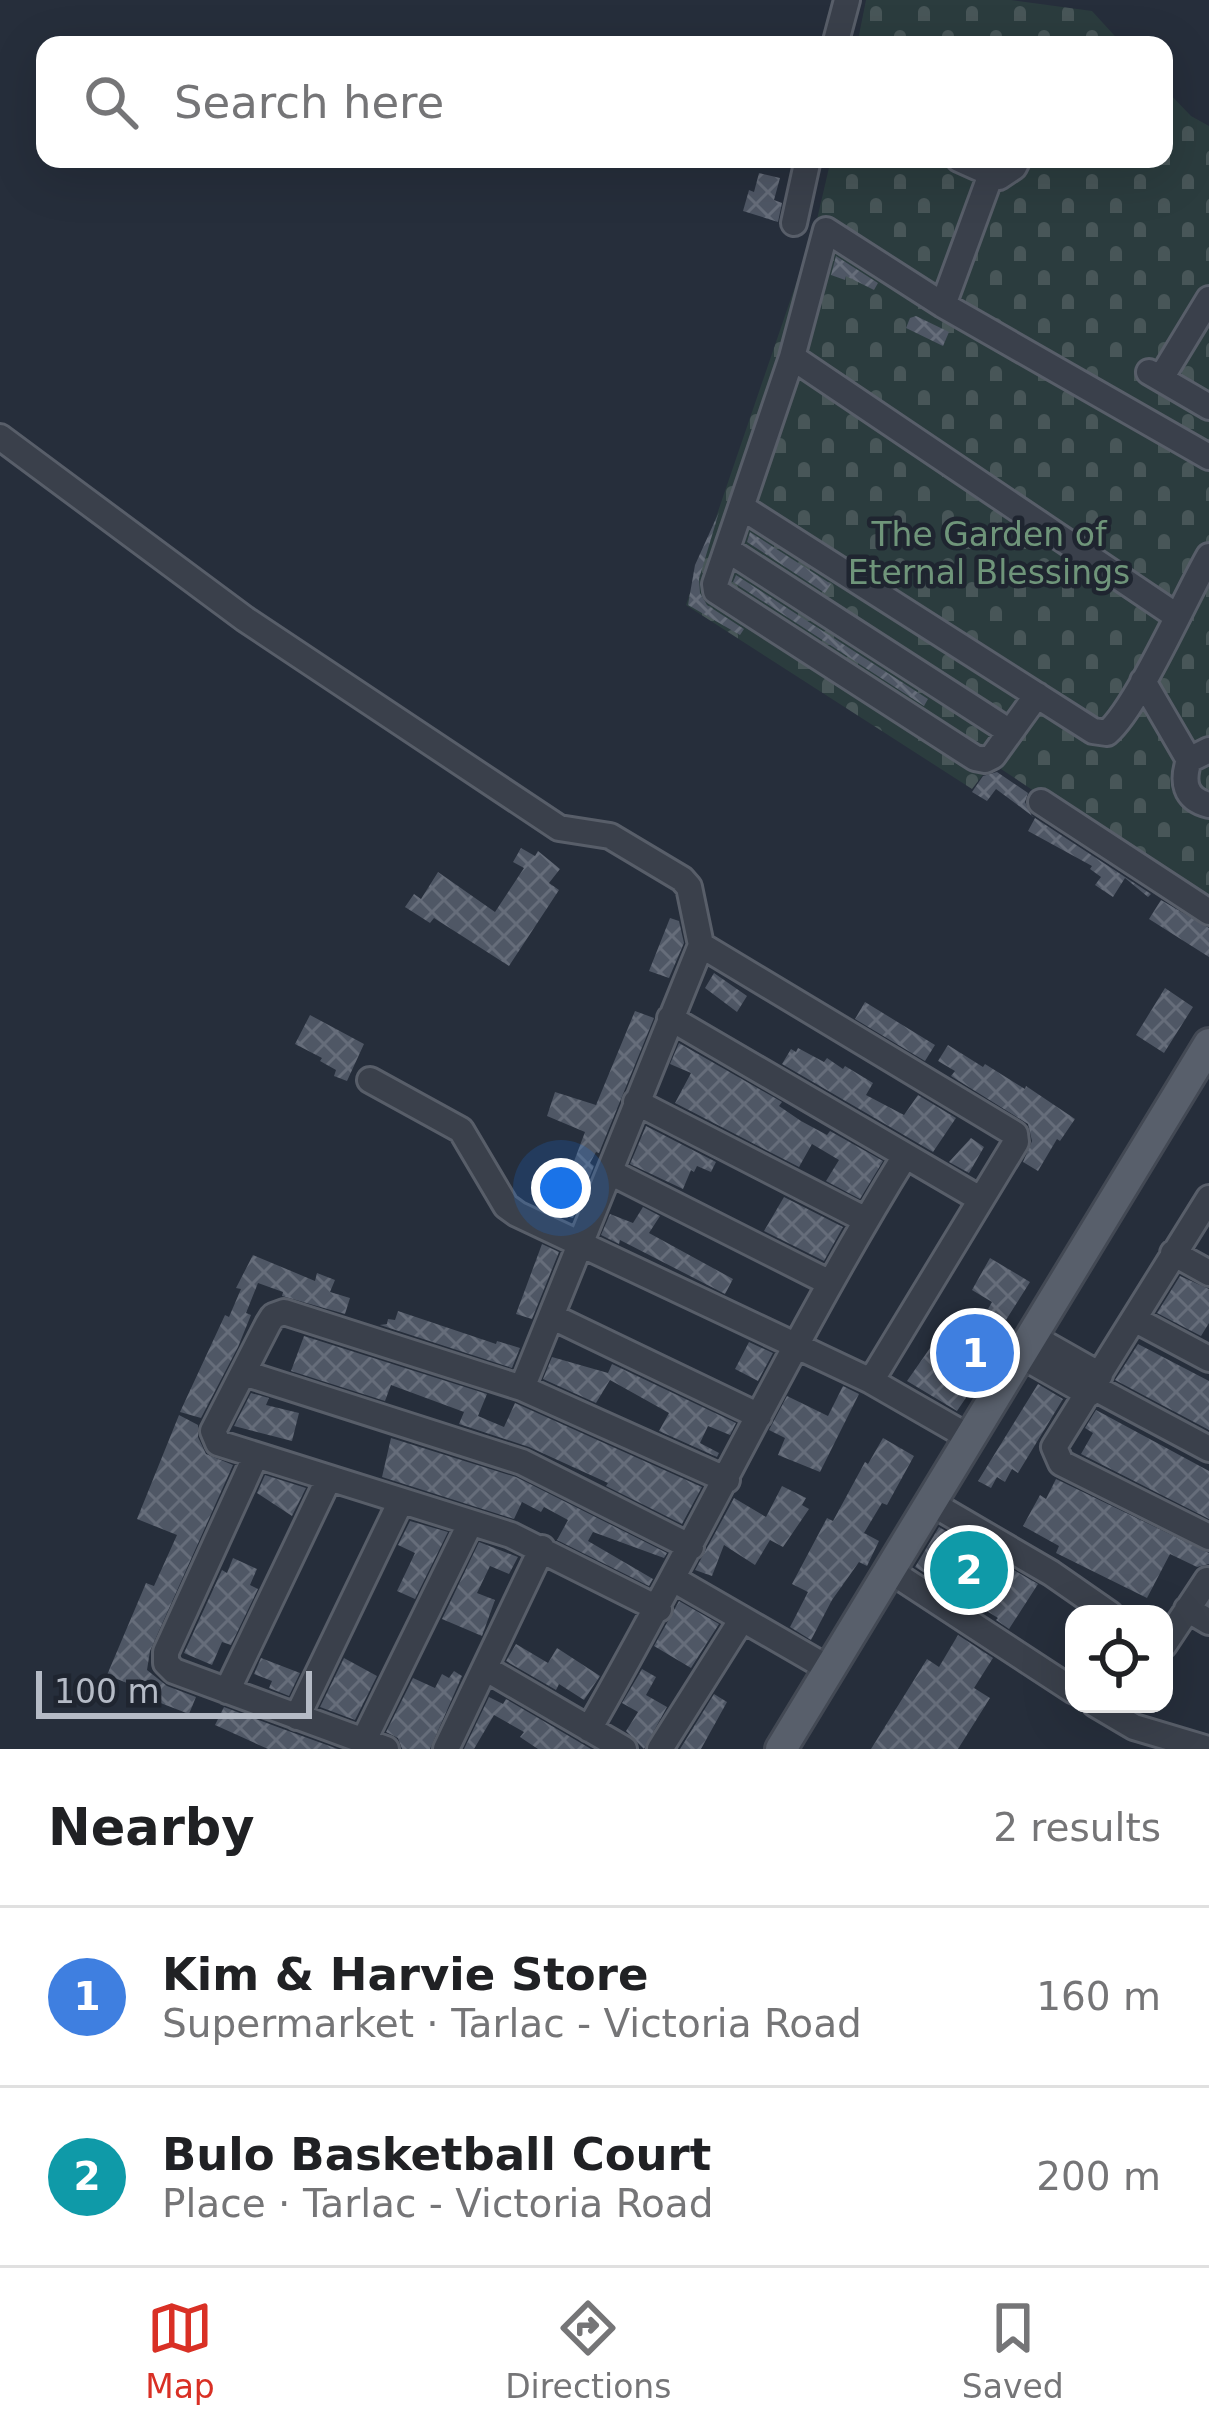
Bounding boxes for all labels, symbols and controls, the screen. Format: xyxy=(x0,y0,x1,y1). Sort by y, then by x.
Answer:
search box xyxy=(36,36,1173,168)
icon: search xyxy=(78,69,144,135)
text: Search here xyxy=(174,76,444,129)
park label: The Garden of Eternal Blessings xyxy=(848,515,1130,592)
your location xyxy=(531,1158,591,1218)
pin: 1 xyxy=(936,1308,1014,1398)
pin: 2 xyxy=(930,1525,1008,1615)
map controls xyxy=(1065,1605,1173,1713)
button: locate xyxy=(1065,1605,1173,1713)
scale bar xyxy=(36,1665,312,1718)
text: 100 m xyxy=(54,1672,160,1711)
text: Nearby xyxy=(48,1798,255,1857)
text: 2 results xyxy=(993,1805,1161,1850)
text: Kim & Harvie Store xyxy=(162,1948,648,2001)
text: 1 xyxy=(73,1974,101,2019)
text: 160 m xyxy=(1036,1974,1161,2019)
text: Supermarket · Tarlac - Victoria Road xyxy=(162,2001,862,2046)
text: Bulo Basketball Court xyxy=(162,2128,711,2181)
text: 2 xyxy=(73,2154,101,2199)
text: 200 m xyxy=(1036,2154,1161,2199)
text: Place · Tarlac - Victoria Road xyxy=(162,2181,714,2226)
tab: Map xyxy=(145,2295,215,2406)
tab: Directions xyxy=(505,2295,671,2406)
tab: Saved xyxy=(962,2295,1064,2406)

